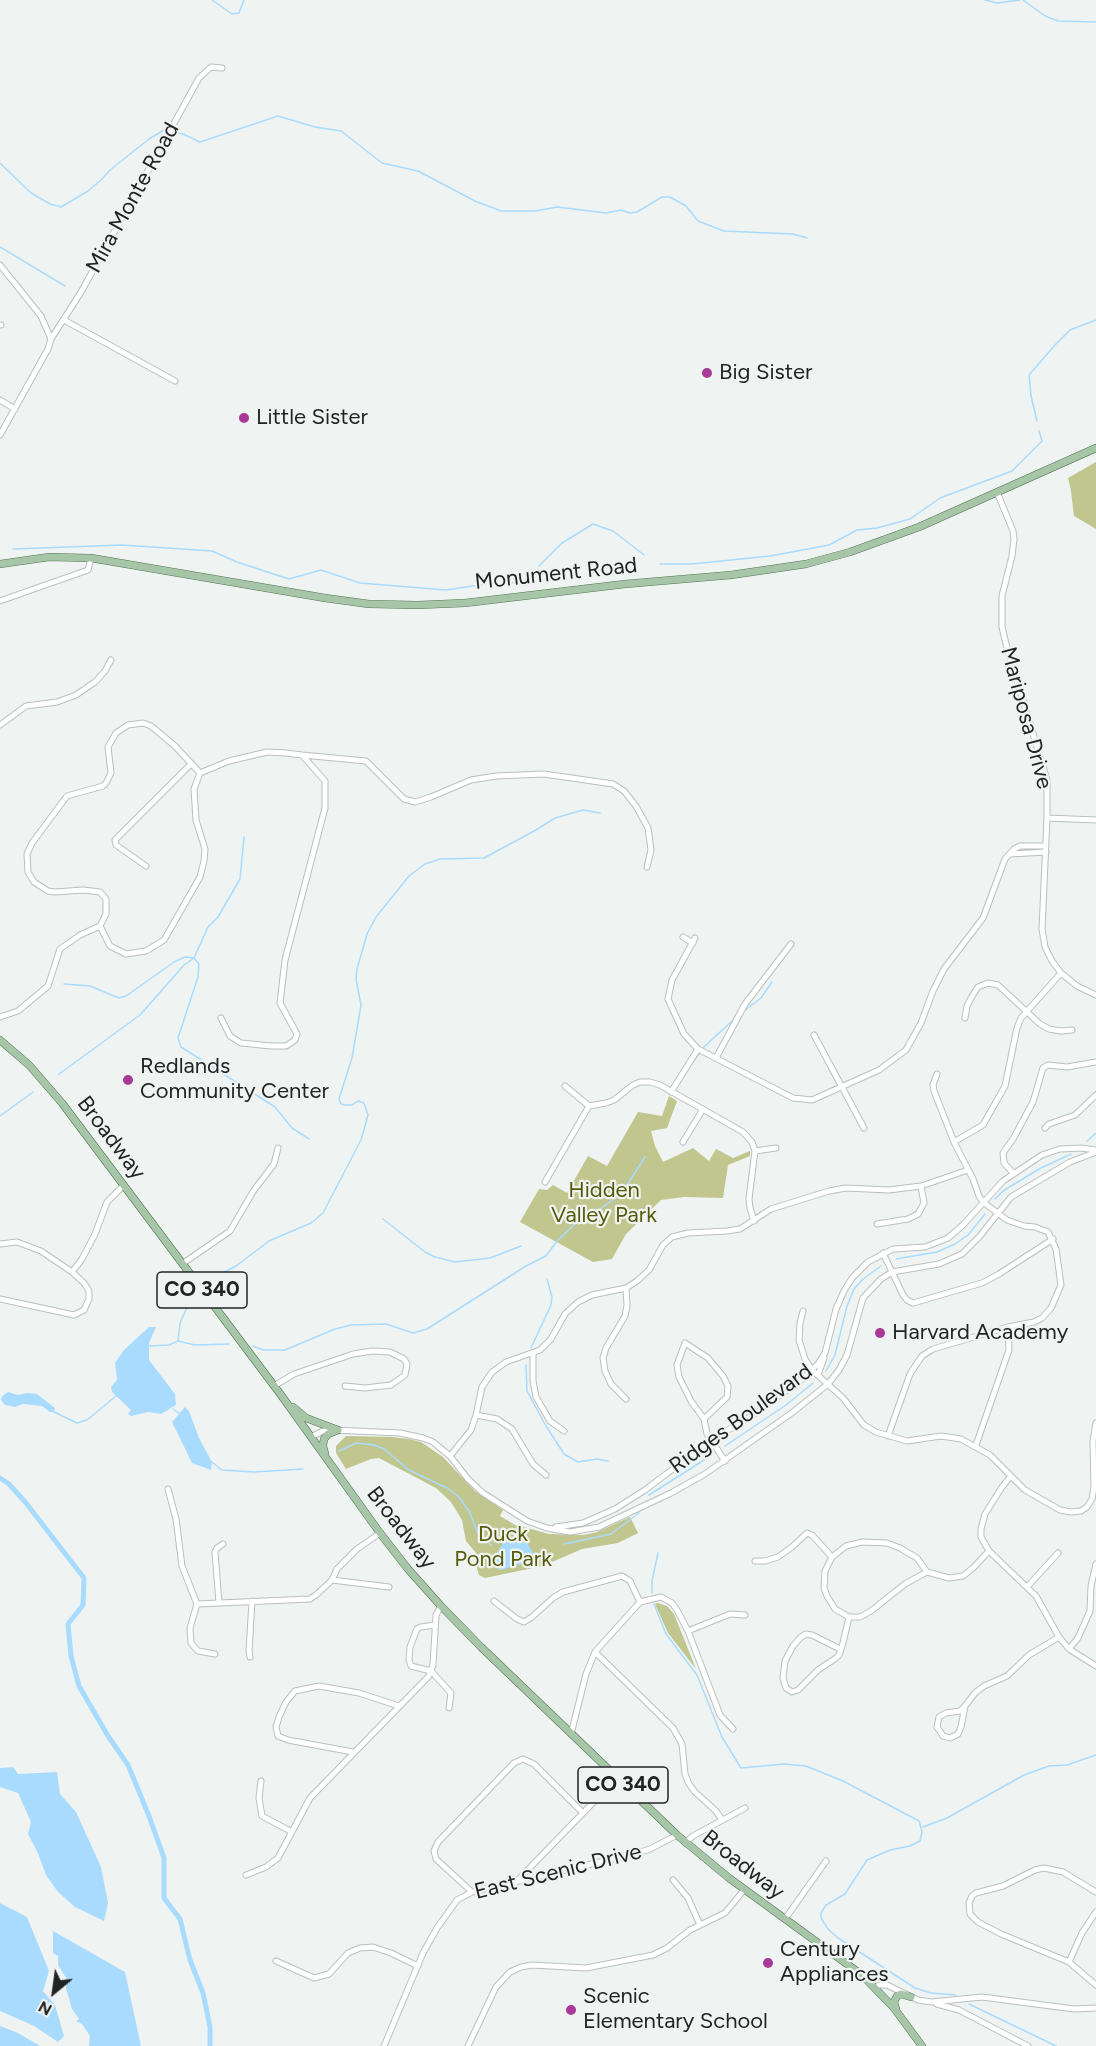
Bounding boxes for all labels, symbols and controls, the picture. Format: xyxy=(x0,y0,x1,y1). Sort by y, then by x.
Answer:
street label: Mira Monte Road xyxy=(81,118,185,278)
place label: Big Sister xyxy=(719,360,812,386)
marker: Big Sister xyxy=(700,366,714,380)
place label: Little Sister xyxy=(256,405,368,431)
marker: Little Sister xyxy=(237,411,251,425)
street label: Monument Road xyxy=(473,552,639,596)
street label: Mariposa Drive xyxy=(994,644,1058,792)
place label: Redlands Community Center xyxy=(140,1054,329,1106)
marker: Redlands Community Center xyxy=(121,1073,135,1087)
street label: Broadway xyxy=(71,1091,151,1185)
park label: Hidden Valley Park xyxy=(551,1178,657,1230)
road number: CO 340 xyxy=(157,1272,247,1308)
place label: Harvard Academy xyxy=(892,1320,1068,1346)
marker: Harvard Academy xyxy=(873,1326,887,1340)
street label: Ridges Boulevard xyxy=(664,1358,818,1480)
street label: Broadway xyxy=(361,1482,441,1574)
park label: Duck Pond Park xyxy=(454,1522,552,1574)
road number: CO 340 xyxy=(578,1767,668,1803)
street label: Broadway xyxy=(697,1825,789,1905)
street label: East Scenic Drive xyxy=(472,1838,644,1906)
place label: Century Appliances xyxy=(780,1937,889,1988)
marker: Century Appliances xyxy=(761,1956,775,1970)
north arrow xyxy=(24,1962,84,2022)
place label: Scenic Elementary School xyxy=(583,1984,768,2036)
text: N xyxy=(35,1997,55,2019)
marker: Scenic Elementary School xyxy=(564,2003,578,2017)

